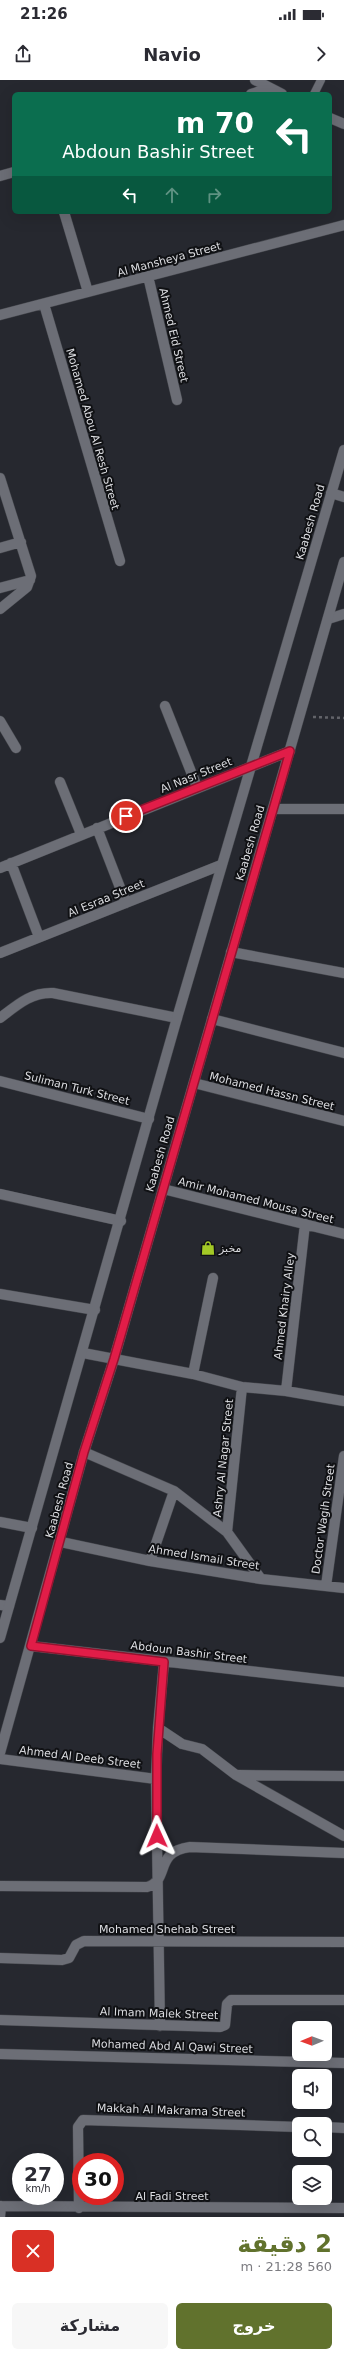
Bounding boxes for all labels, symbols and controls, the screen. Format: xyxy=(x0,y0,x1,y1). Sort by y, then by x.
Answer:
text: 21:26 xyxy=(20,5,68,23)
icon: share xyxy=(12,43,34,65)
icon: forward xyxy=(310,43,332,65)
text: Navio xyxy=(143,44,201,65)
text: 70 m xyxy=(176,107,254,140)
icon: left xyxy=(268,108,320,160)
text: Abdoun Bashir Street xyxy=(62,141,254,162)
icon: left xyxy=(119,184,141,206)
icon: ahead xyxy=(161,184,183,206)
icon: right xyxy=(203,184,225,206)
street label: Al Mansheya Street xyxy=(116,239,223,280)
street label: Ahmed Eid Street xyxy=(156,287,191,384)
street label: Mohamed Abou Al Resh Street xyxy=(63,347,122,512)
street label: Kaabesh Road xyxy=(293,483,327,561)
street label: Al Nasr Street xyxy=(158,755,235,796)
pin xyxy=(109,799,143,833)
street label: Kaabesh Road xyxy=(233,804,267,882)
icon: arrive xyxy=(115,805,137,827)
street label: Al Esraa Street xyxy=(66,877,147,920)
street label: Suliman Turk Street xyxy=(23,1069,131,1108)
street label: Mohamed Hassn Street xyxy=(208,1070,336,1113)
street label: Kaabesh Road xyxy=(143,1115,177,1193)
street label: Amir Mohamed Mousa Street xyxy=(177,1175,336,1226)
shop icon: مخبز xyxy=(200,1240,216,1256)
place label: مخبز xyxy=(218,1242,241,1255)
street label: Ahmed Khairy Alley xyxy=(271,1251,298,1360)
street label: Ashry Al Nagar Street xyxy=(211,1398,236,1518)
street label: Kaabesh Road xyxy=(43,1461,76,1540)
street label: Doctor Wagih Street xyxy=(309,1462,338,1575)
street label: Ahmed Ismail Street xyxy=(148,1542,261,1573)
street label: Abdoun Bashir Street xyxy=(130,1639,249,1666)
street label: Ahmed Al Deeb Street xyxy=(18,1744,142,1771)
position arrow xyxy=(136,1815,178,1857)
street label: Mohamed Shehab Street xyxy=(99,1923,236,1936)
street label: Al Imam Malek Street xyxy=(100,2005,219,2022)
north arrow xyxy=(292,2021,332,2061)
map controls xyxy=(292,2021,332,2205)
street label: Mohamed Abd Al Qawi Street xyxy=(91,2037,254,2056)
button: sound xyxy=(292,2069,332,2109)
street label: Makkah Al Makrama Street xyxy=(97,2101,246,2120)
button: search xyxy=(292,2117,332,2157)
speed limit sign: 30 xyxy=(72,2153,124,2205)
text: 27 xyxy=(24,2162,52,2186)
button: layers xyxy=(292,2165,332,2205)
text: km/h xyxy=(25,2183,51,2194)
street label: Al Fadi Street xyxy=(135,2190,209,2203)
button: close xyxy=(12,2230,54,2272)
text: 2 دقيقة xyxy=(237,2230,332,2258)
text: 560 m · 21:28 xyxy=(241,2259,332,2274)
button: مشاركة xyxy=(12,2303,168,2349)
button: خروج xyxy=(176,2303,332,2349)

